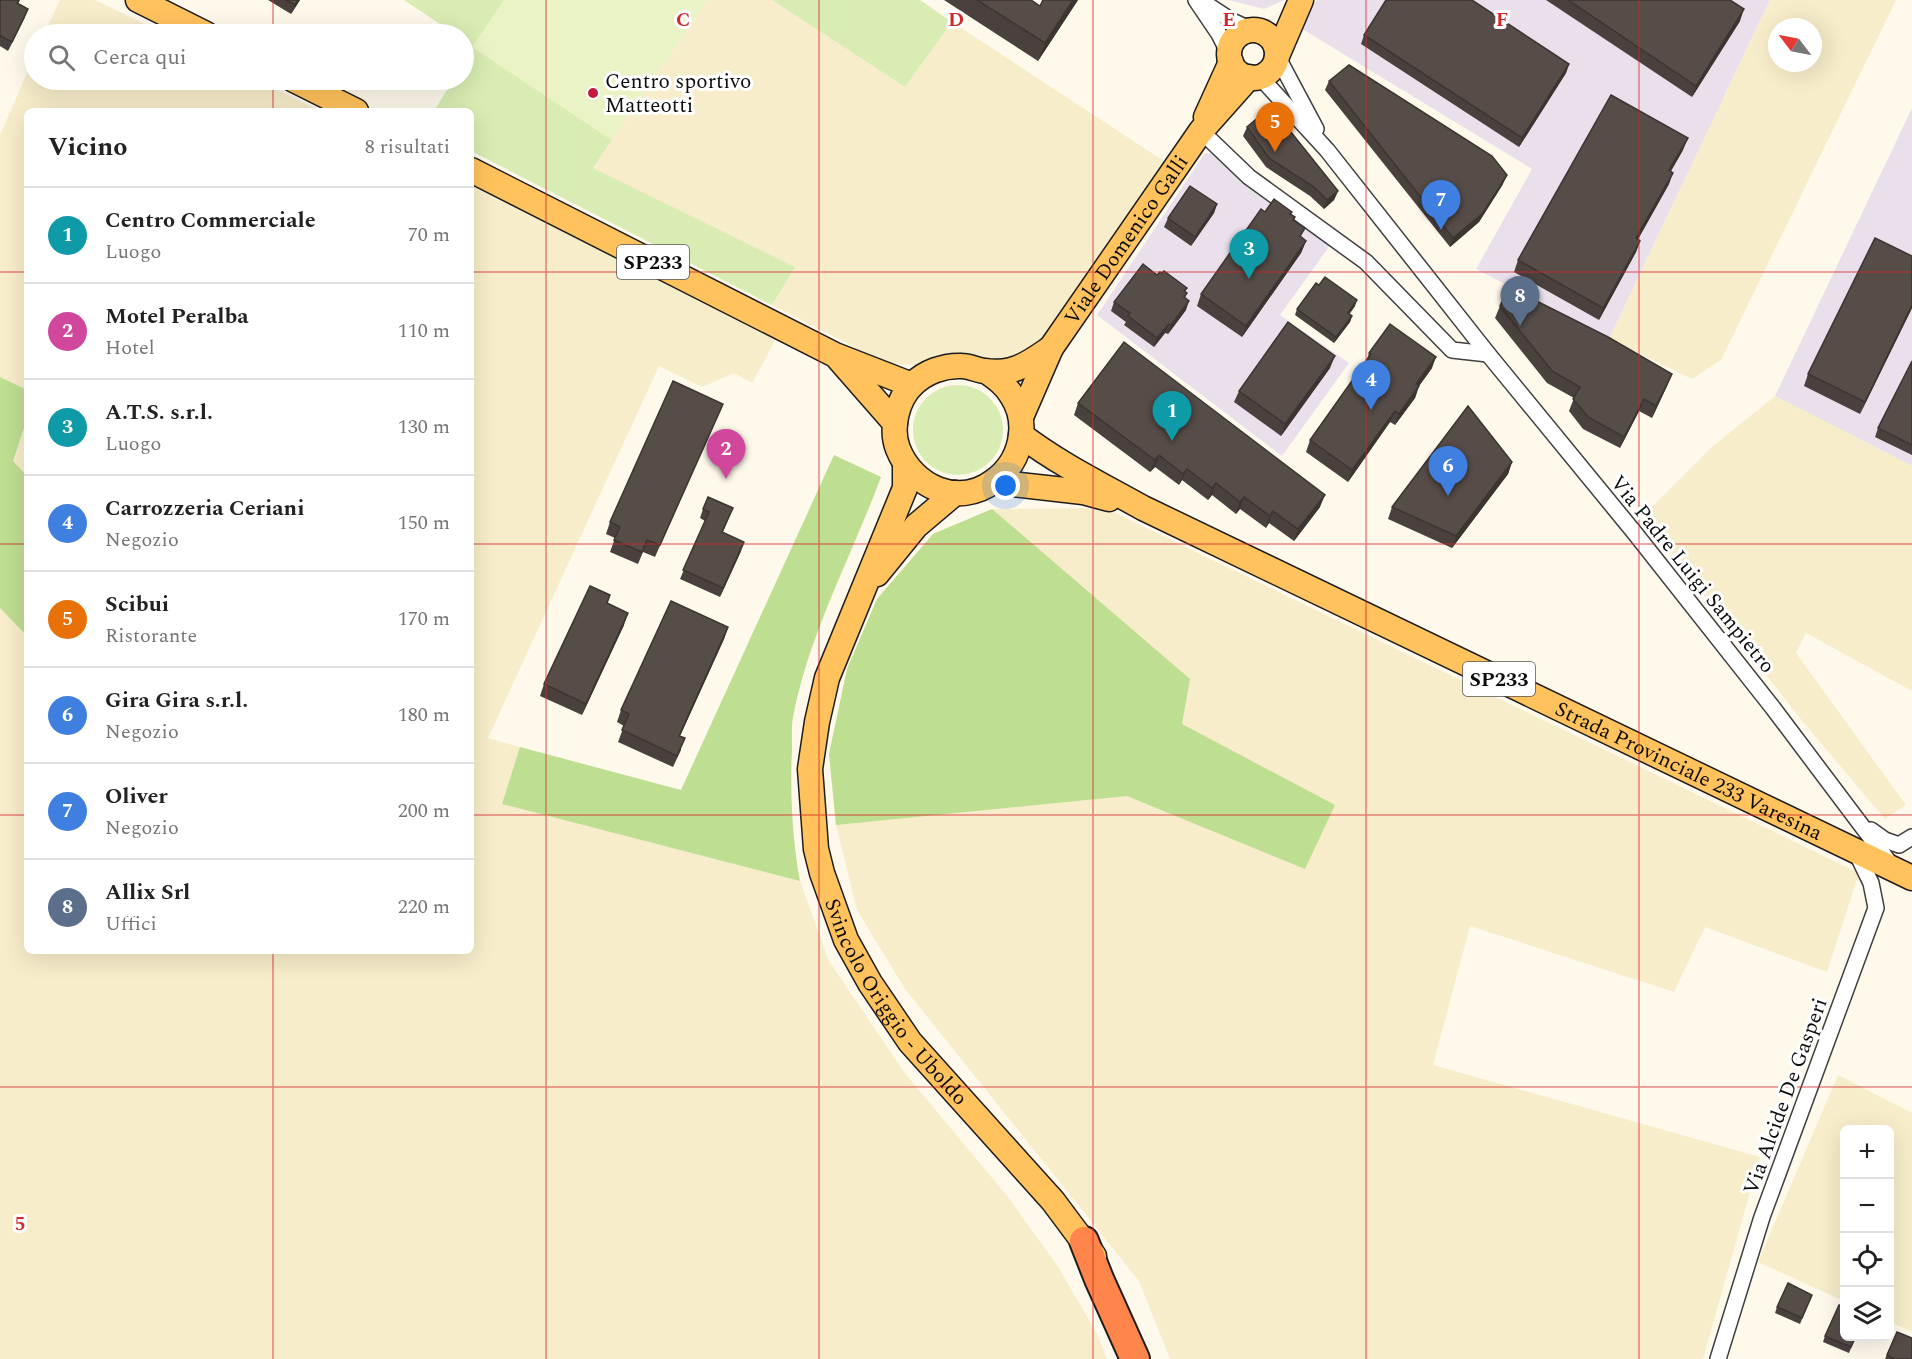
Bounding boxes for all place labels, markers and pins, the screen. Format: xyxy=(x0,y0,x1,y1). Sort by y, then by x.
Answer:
place label: Centro sportivo Matteotti xyxy=(605,66,751,122)
marker: Centro sportivo Matteotti xyxy=(586,86,600,100)
pin: 5 xyxy=(1256,102,1294,152)
pin: 7 xyxy=(1422,180,1460,230)
pin: 3 xyxy=(1230,230,1268,279)
pin: 8 xyxy=(1500,276,1540,326)
pin: 4 xyxy=(1352,360,1390,410)
pin: 1 xyxy=(1152,392,1192,441)
pin: 2 xyxy=(706,430,746,479)
pin: 6 xyxy=(1428,446,1468,496)

